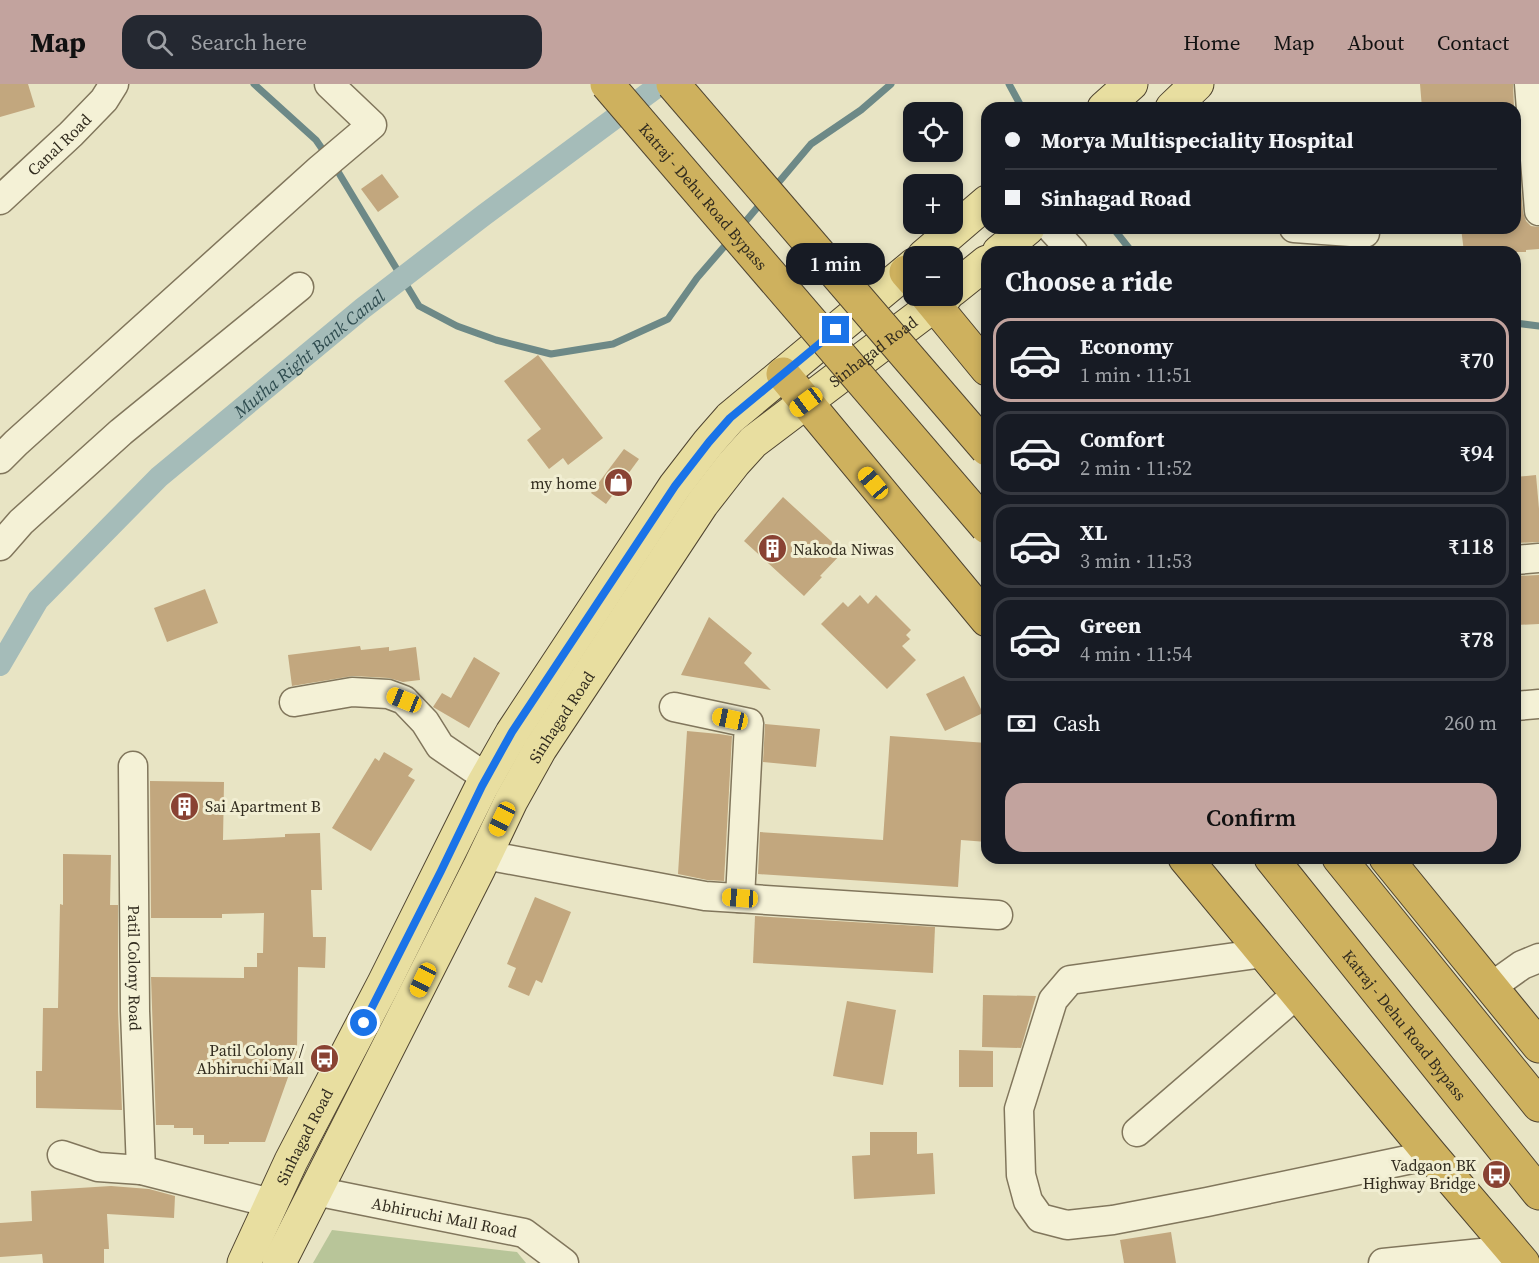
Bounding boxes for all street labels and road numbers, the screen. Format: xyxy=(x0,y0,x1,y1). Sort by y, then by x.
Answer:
street label: Canal Road xyxy=(22,109,96,180)
street label: Katraj - Dehu Road Bypass xyxy=(634,118,773,275)
street label: Sinhagad Road xyxy=(824,311,922,392)
street label: Sinhagad Road xyxy=(523,667,599,767)
street label: Patil Colony Road xyxy=(123,905,147,1031)
street label: Katraj - Dehu Road Bypass xyxy=(1338,945,1472,1105)
street label: Sinhagad Road xyxy=(271,1085,338,1188)
street label: Abhiruchi Mall Road xyxy=(370,1192,519,1242)

